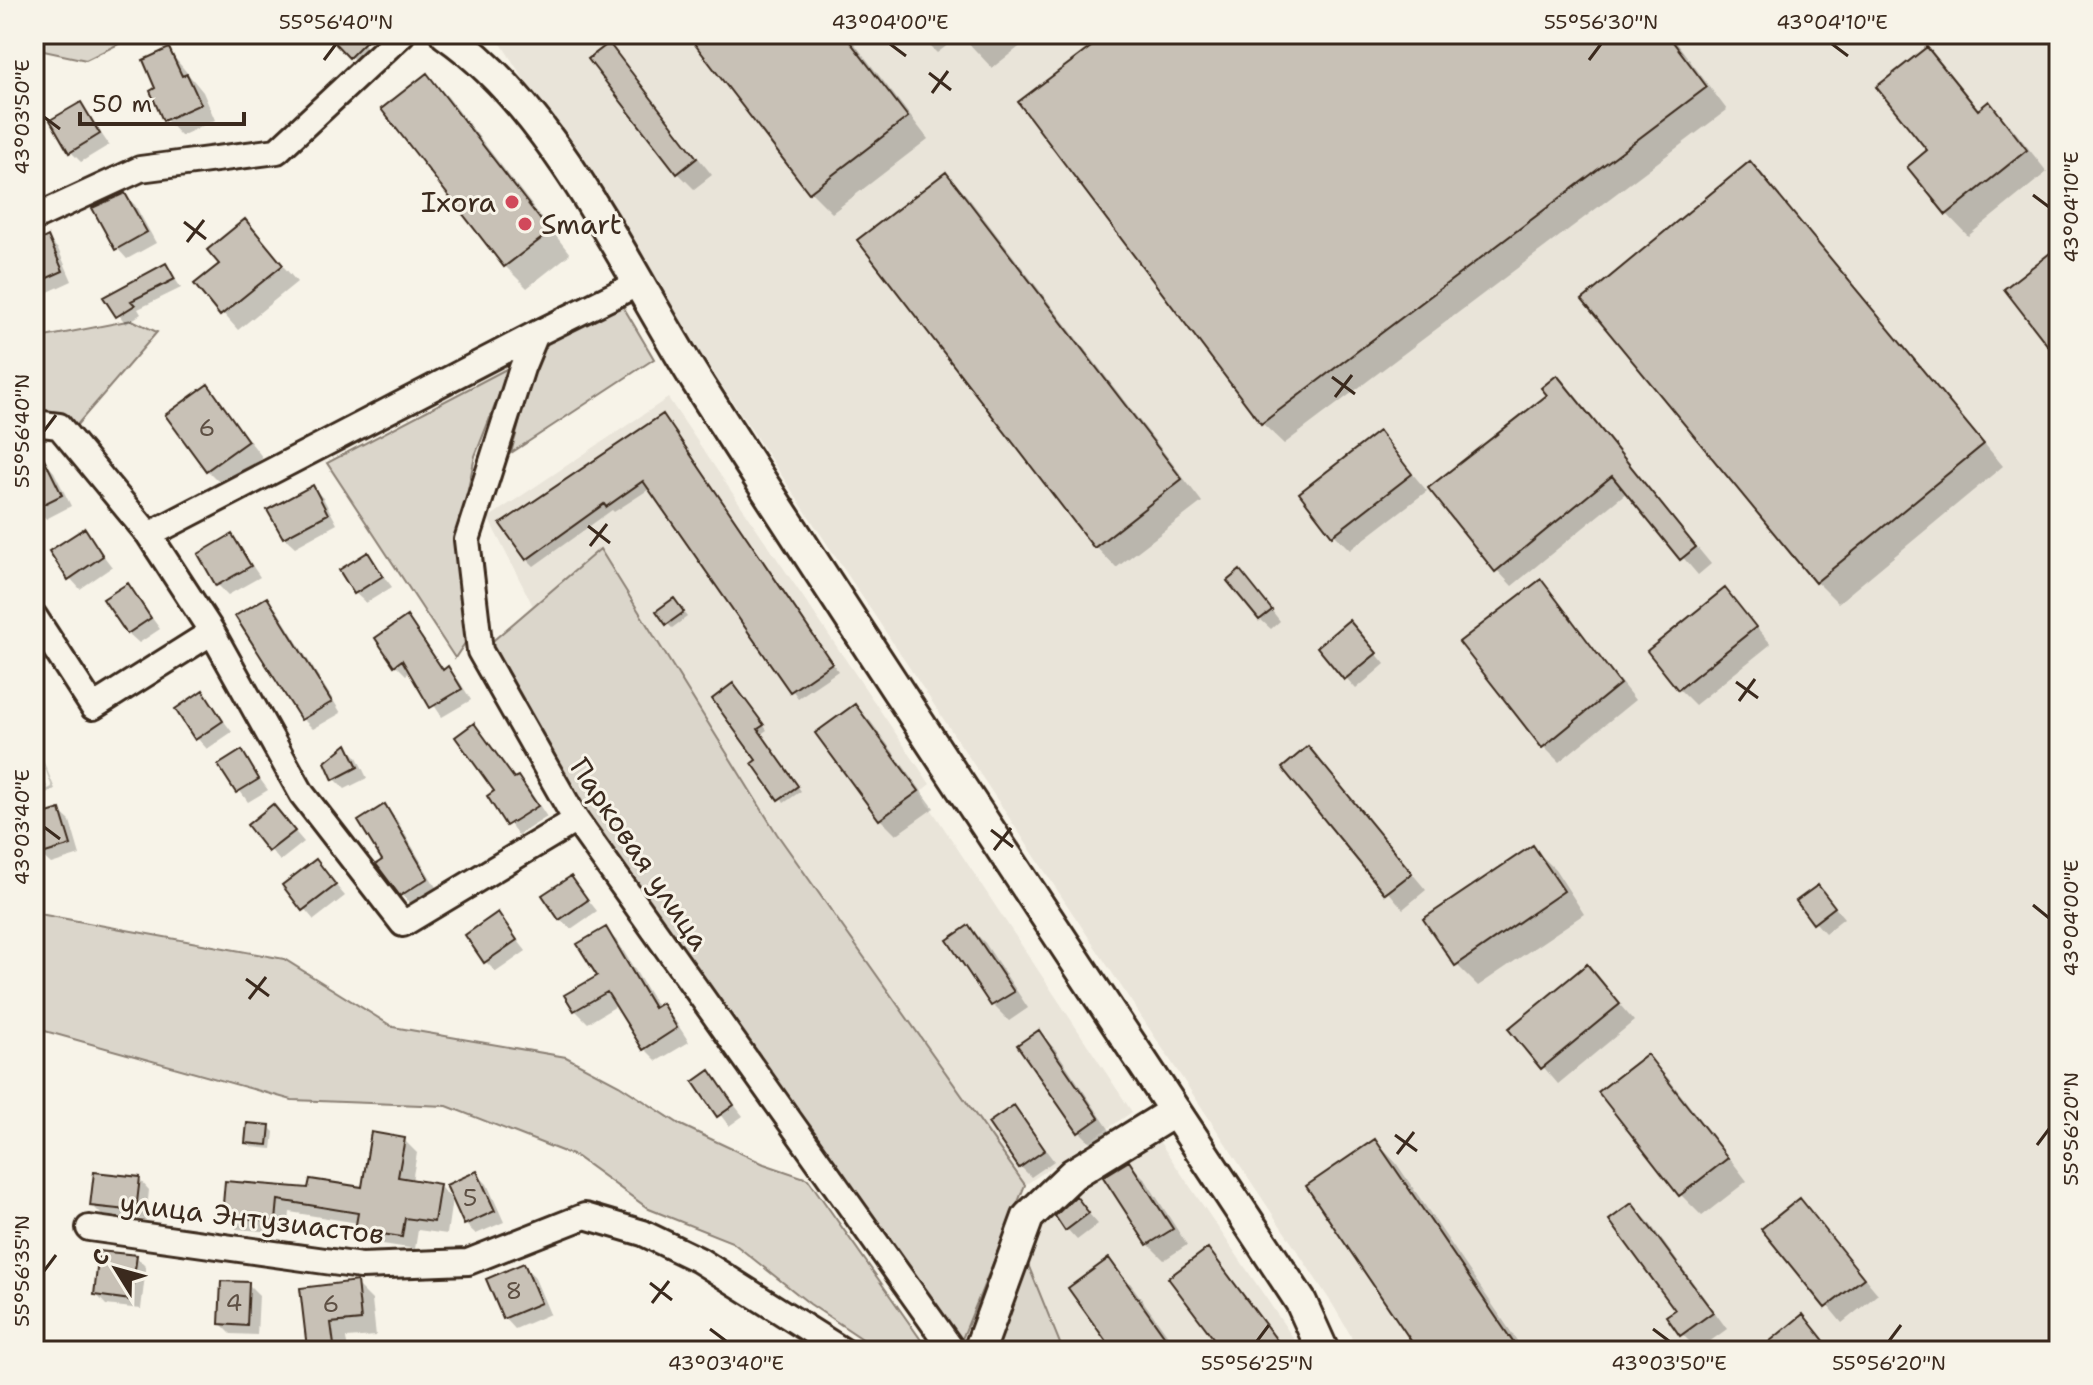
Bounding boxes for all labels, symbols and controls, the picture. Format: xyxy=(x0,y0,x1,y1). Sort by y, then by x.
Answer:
text: 55°56'40"N xyxy=(279,9,393,35)
text: 43°04'00"E xyxy=(831,9,949,35)
text: 55°56'30"N xyxy=(1544,9,1658,35)
text: 43°04'10"E xyxy=(1776,9,1888,35)
text: 43°03'50"E xyxy=(9,59,35,175)
scale bar xyxy=(80,76,244,126)
text: 50 m xyxy=(92,88,152,120)
text: 43°04'10"E xyxy=(2058,151,2084,263)
place label: Ixora xyxy=(421,183,496,221)
marker: Ixora xyxy=(503,193,521,211)
place label: Smart xyxy=(541,205,622,243)
marker: Smart xyxy=(516,215,534,233)
text: 55°56'40"N xyxy=(9,374,35,488)
house number: 6 xyxy=(199,412,215,444)
street label: Парковая улица xyxy=(562,750,718,958)
text: 43°03'40"E xyxy=(9,769,35,885)
text: 43°04'00"E xyxy=(2058,859,2084,977)
text: 55°56'20"N xyxy=(2058,1072,2084,1186)
house number: 5 xyxy=(463,1182,477,1214)
street label: улица Энтузиастов xyxy=(118,1183,386,1253)
text: 55°56'35"N xyxy=(9,1215,35,1327)
north arrow xyxy=(76,1229,156,1309)
text: С xyxy=(85,1243,116,1271)
house number: 8 xyxy=(506,1275,522,1307)
house number: 4 xyxy=(226,1287,242,1319)
house number: 6 xyxy=(323,1288,339,1320)
text: 43°03'40"E xyxy=(668,1350,784,1376)
text: 55°56'25"N xyxy=(1201,1350,1313,1376)
text: 43°03'50"E xyxy=(1611,1350,1727,1376)
text: 55°56'20"N xyxy=(1832,1350,1946,1376)

